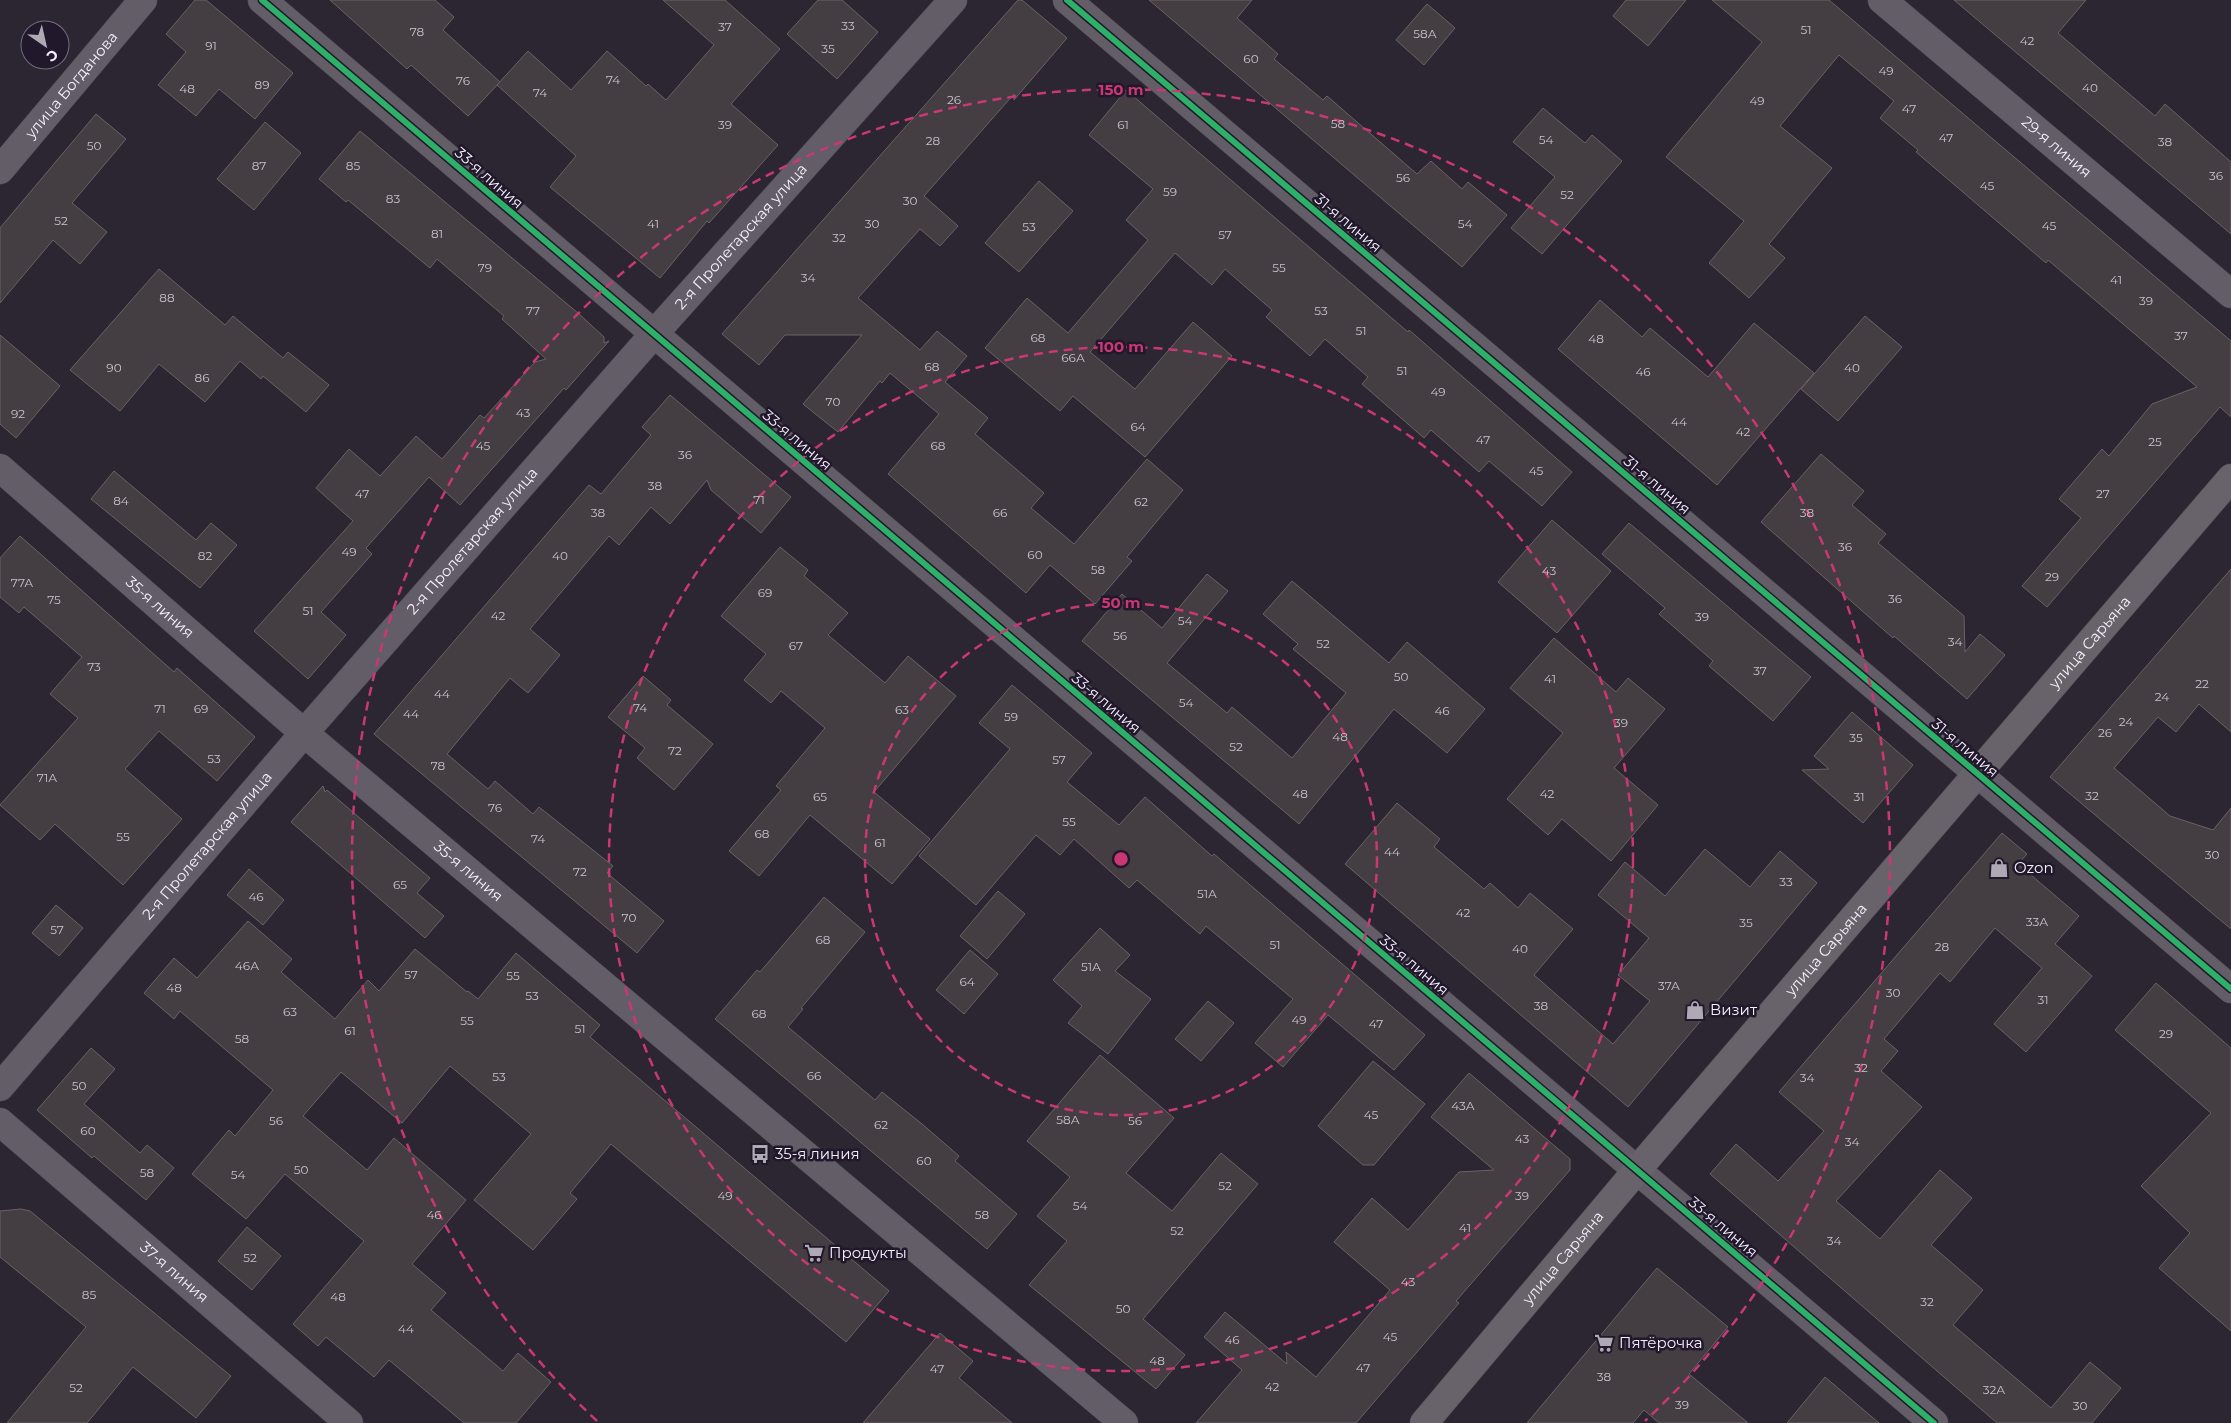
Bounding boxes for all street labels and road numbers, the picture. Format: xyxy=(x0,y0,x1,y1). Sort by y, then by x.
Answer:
street label: улица Богданова xyxy=(20,27,121,143)
street label: 29-я линия xyxy=(2018,112,2096,181)
street label: 33-я линия xyxy=(451,143,527,213)
street label: 2-я Пролетарская улица xyxy=(670,159,811,313)
street label: 31-я линия xyxy=(1311,189,1386,256)
street label: 33-я линия xyxy=(759,405,836,474)
street label: 31-я линия xyxy=(1620,451,1695,518)
street label: 2-я Пролетарская улица xyxy=(402,463,542,618)
street label: 35-я линия xyxy=(122,572,198,642)
street label: улица Сарьяна xyxy=(2044,592,2135,693)
street label: 33-я линия xyxy=(1068,668,1145,737)
street label: 31-я линия xyxy=(1928,714,2003,781)
street label: 2-я Пролетарская улица xyxy=(138,767,276,923)
street label: 35-я линия xyxy=(430,836,507,905)
street label: улица Сарьяна xyxy=(1780,899,1871,1000)
street label: 33-я линия xyxy=(1376,930,1453,999)
street label: 33-я линия xyxy=(1685,1192,1762,1261)
street label: улица Сарьяна xyxy=(1517,1207,1607,1309)
street label: 37-я линия xyxy=(136,1237,213,1307)

